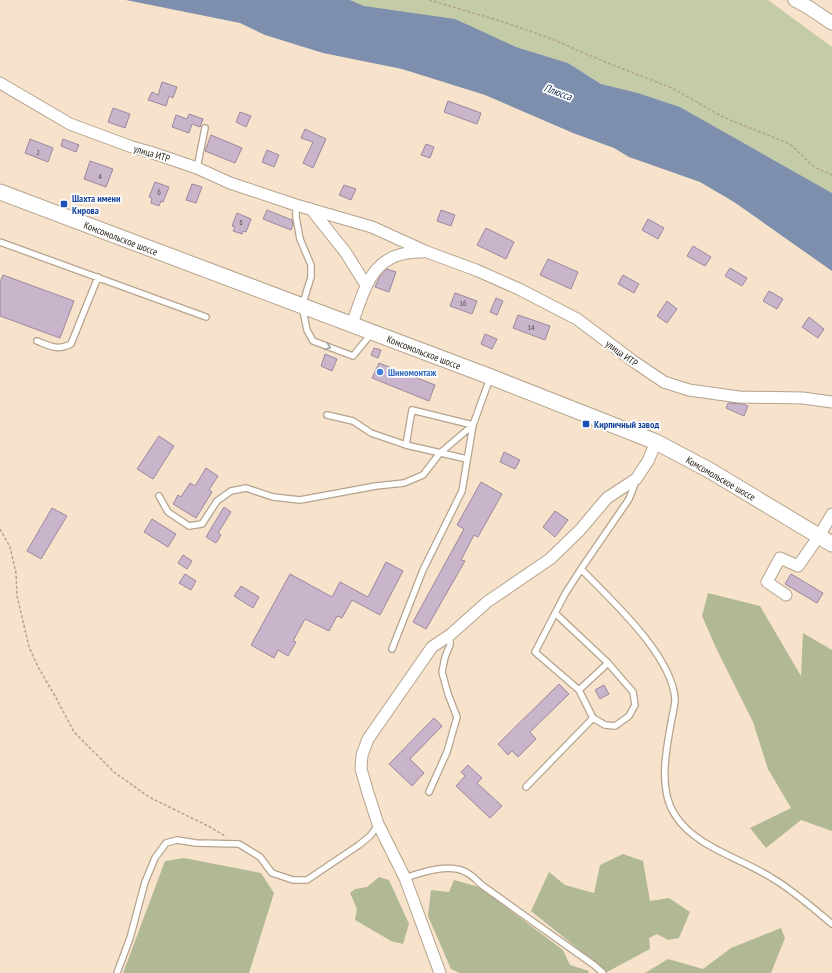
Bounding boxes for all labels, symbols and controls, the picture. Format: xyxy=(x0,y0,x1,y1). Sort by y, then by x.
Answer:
water label: Плюсса xyxy=(542,81,574,104)
street label: улица ИТР xyxy=(132,142,172,165)
house number: 2 xyxy=(36,147,40,157)
house number: 4 xyxy=(98,171,102,181)
house number: 6 xyxy=(157,187,161,197)
place label: Шахта имени Кирова xyxy=(72,192,121,217)
marker: Шахта имени Кирова xyxy=(59,199,69,209)
house number: 8 xyxy=(239,217,243,227)
street label: Комсомольское шоссе xyxy=(82,218,160,259)
house number: 16 xyxy=(459,298,467,308)
house number: 14 xyxy=(527,322,535,332)
street label: Комсомольское шоссе xyxy=(385,332,463,373)
street label: улица ИТР xyxy=(603,337,641,370)
one-way arrow xyxy=(324,342,331,350)
place label: Шиномонтаж xyxy=(388,366,436,379)
marker: Шиномонтаж xyxy=(375,367,385,377)
place label: Кирпичный завод xyxy=(594,418,659,431)
marker: Кирпичный завод xyxy=(581,419,591,429)
street label: Комсомольское шоссе xyxy=(684,453,758,504)

